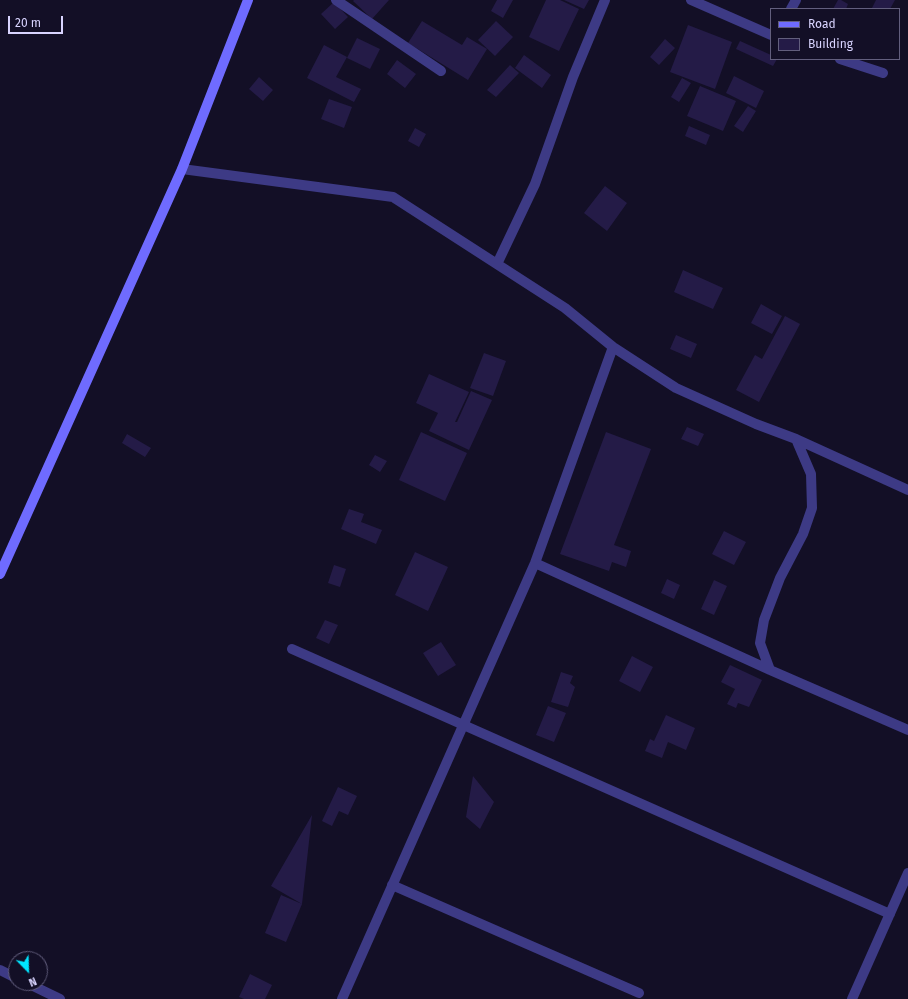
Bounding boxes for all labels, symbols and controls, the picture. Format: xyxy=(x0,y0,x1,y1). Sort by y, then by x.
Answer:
scale bar xyxy=(10,8,65,34)
legend xyxy=(770,8,900,60)
text: 20 m xyxy=(15,16,41,30)
text: Road xyxy=(808,17,836,31)
text: Building xyxy=(808,37,853,51)
north arrow xyxy=(8,951,48,991)
text: N xyxy=(27,974,38,989)

